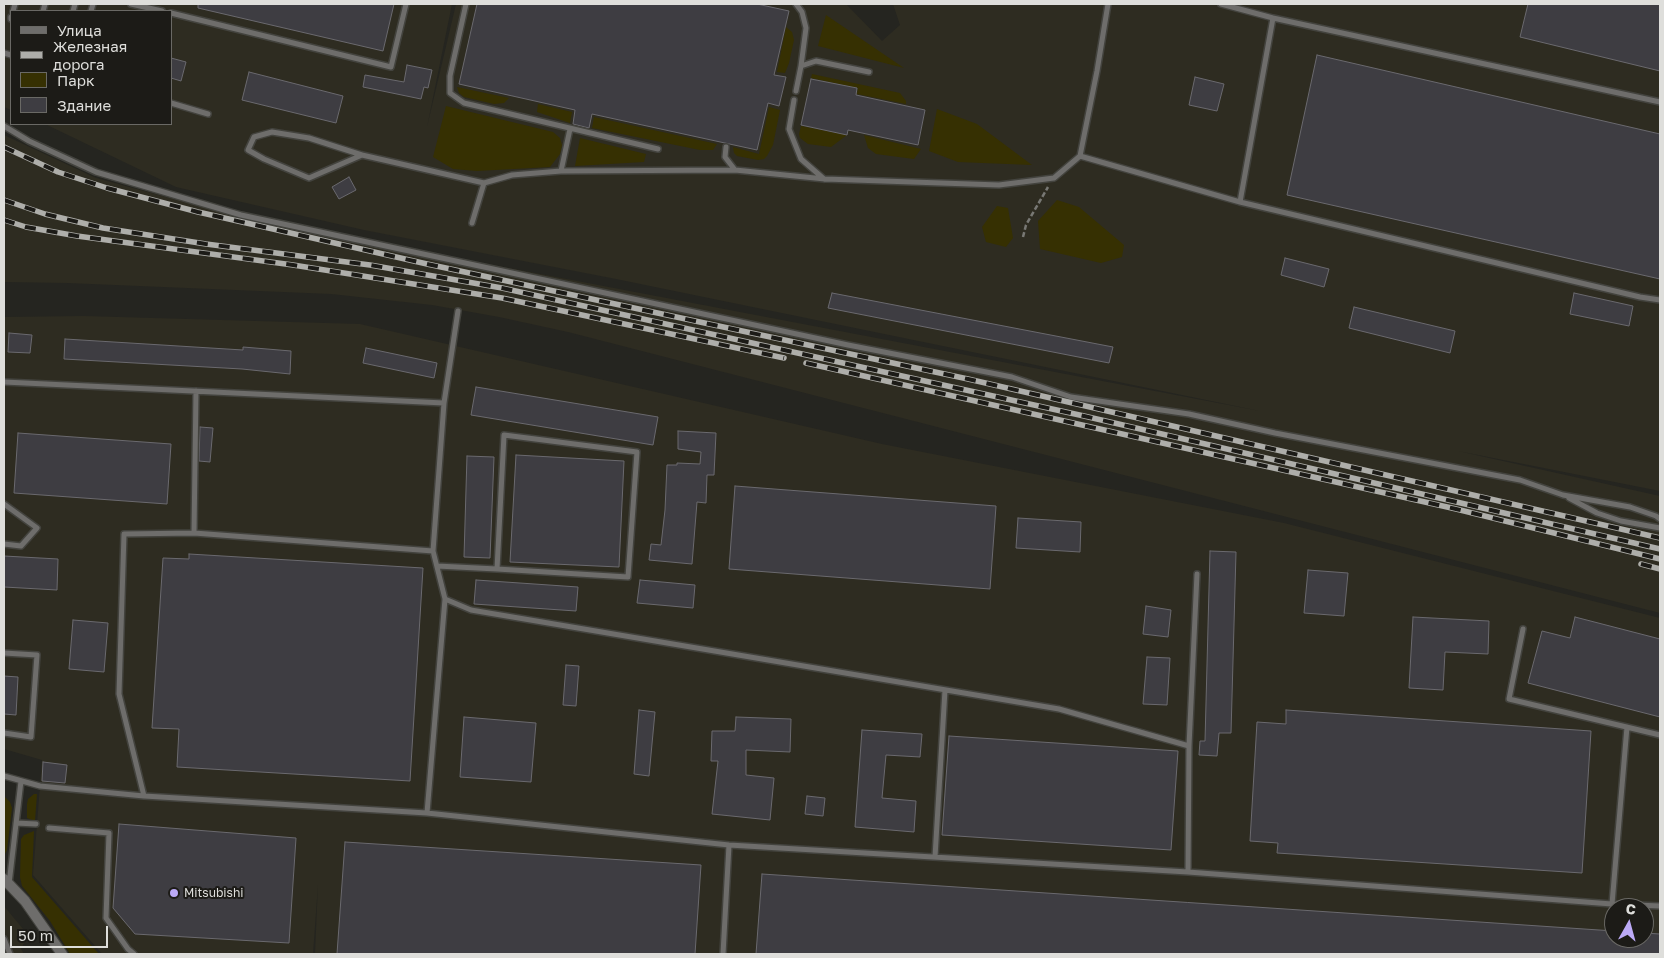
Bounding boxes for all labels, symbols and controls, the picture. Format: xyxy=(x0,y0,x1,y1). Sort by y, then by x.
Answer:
legend xyxy=(10,10,172,125)
text: Улица xyxy=(57,21,102,39)
text: Железная дорога xyxy=(53,37,127,73)
text: Парк xyxy=(57,71,95,89)
text: Здание xyxy=(57,96,111,114)
place label: Mitsubishi xyxy=(184,886,244,900)
marker: Mitsubishi xyxy=(168,887,180,899)
north arrow xyxy=(1604,898,1654,948)
text: С xyxy=(1625,900,1637,918)
scale bar xyxy=(12,916,110,948)
text: 50 m xyxy=(18,926,53,944)

